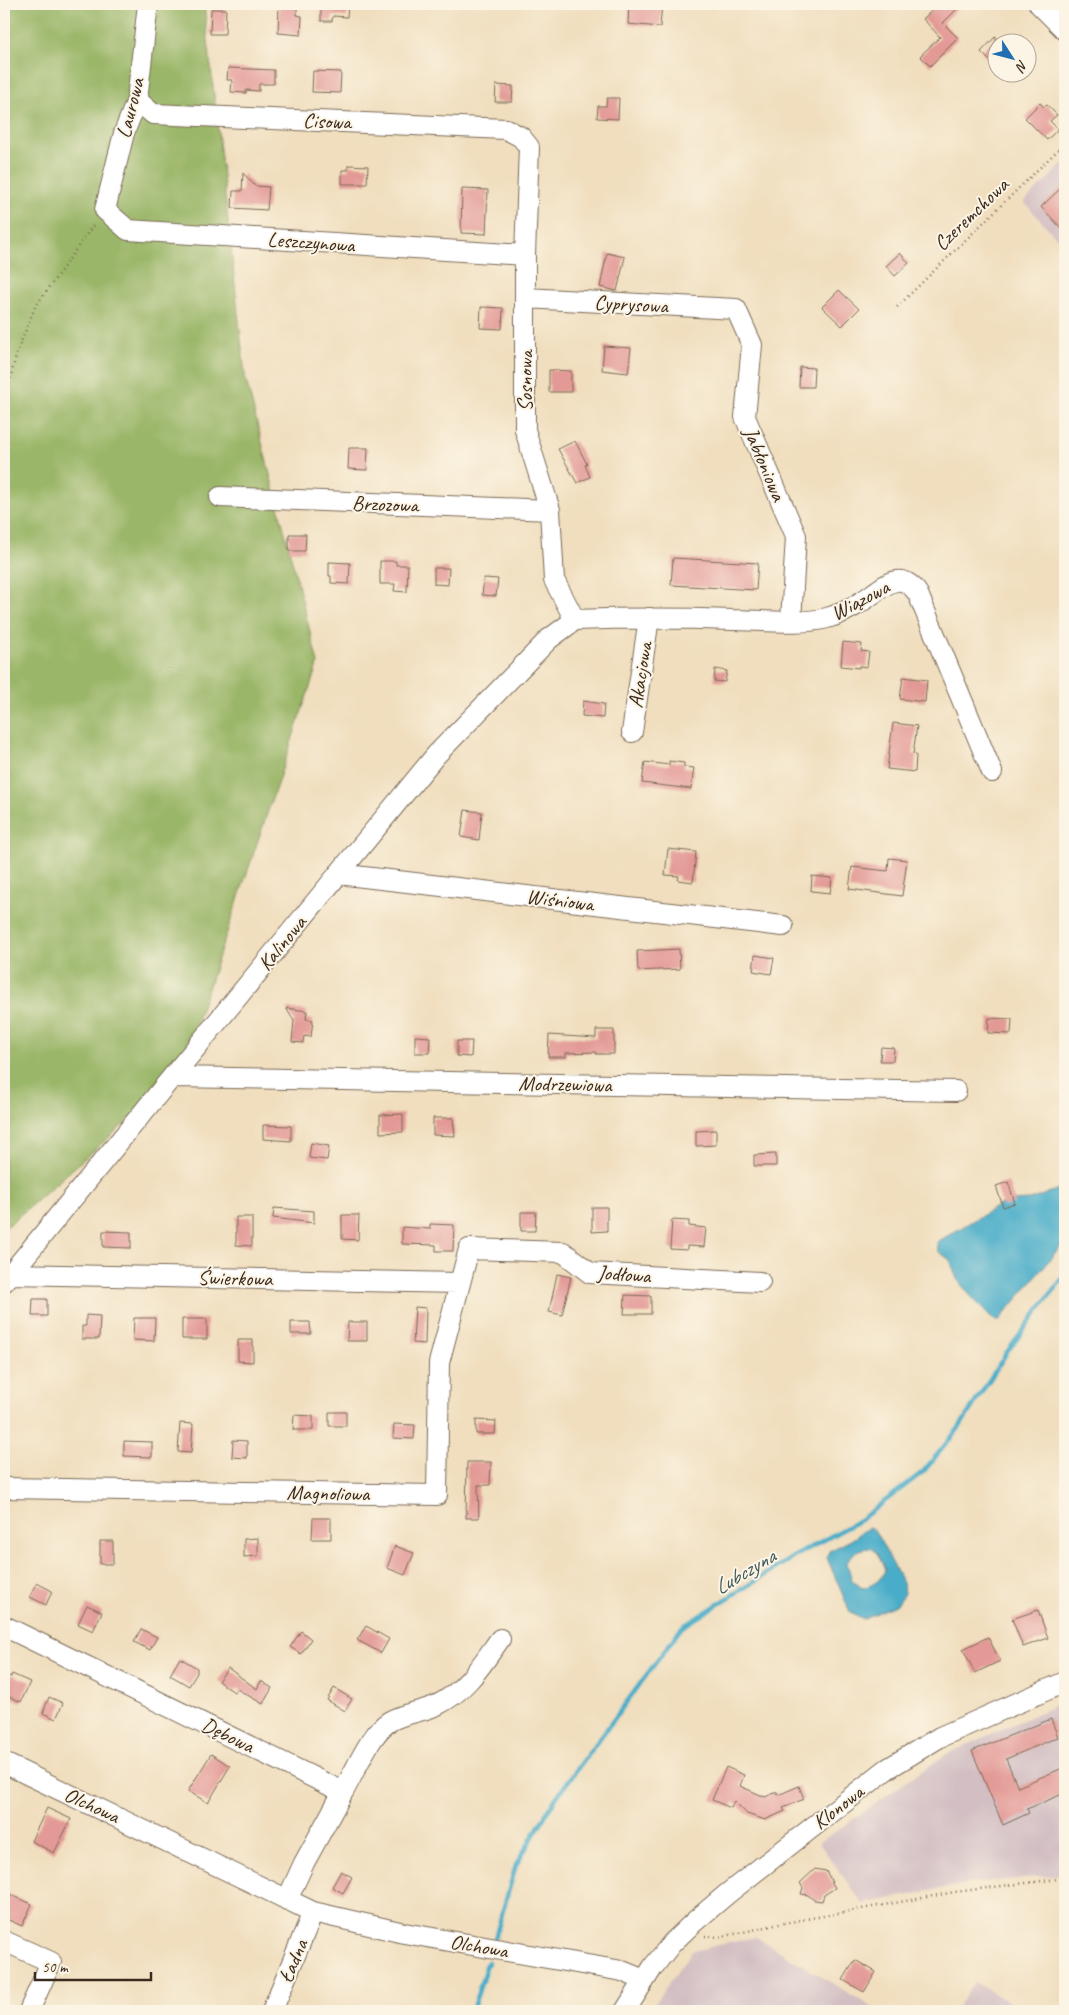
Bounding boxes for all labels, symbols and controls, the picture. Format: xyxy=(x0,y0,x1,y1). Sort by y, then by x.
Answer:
north arrow xyxy=(986,32,1036,82)
text: N xyxy=(1011,57,1032,76)
street label: Laurowa xyxy=(110,74,150,141)
street label: Cisowa xyxy=(303,107,354,135)
street label: Czeremchowa xyxy=(928,171,1015,256)
street label: Leszczynowa xyxy=(267,226,357,258)
street label: Cyprysowa xyxy=(594,289,670,319)
street label: Sosnowa xyxy=(512,348,538,411)
street label: Jabłoniowa xyxy=(738,422,793,506)
street label: Brzozowa xyxy=(352,490,421,518)
street label: Wiązowa xyxy=(826,573,895,626)
street label: Akacjowa xyxy=(622,638,658,710)
street label: Wiśniowa xyxy=(525,883,597,917)
street label: Kalinowa xyxy=(252,909,313,976)
street label: Modrzewiowa xyxy=(518,1070,613,1098)
street label: Jodłowa xyxy=(596,1259,653,1289)
street label: Świerkowa xyxy=(197,1264,274,1292)
street label: Magnoliowa xyxy=(286,1479,371,1507)
water label: Lubczyna xyxy=(709,1542,782,1601)
street label: Dębowa xyxy=(198,1711,260,1759)
street label: Klonowa xyxy=(807,1777,871,1835)
street label: Olchowa xyxy=(60,1781,125,1830)
street label: Olchowa xyxy=(448,1928,511,1964)
street label: Ładna xyxy=(272,1934,314,1986)
scale bar xyxy=(35,1950,151,1982)
text: 50 m xyxy=(42,1958,69,1977)

